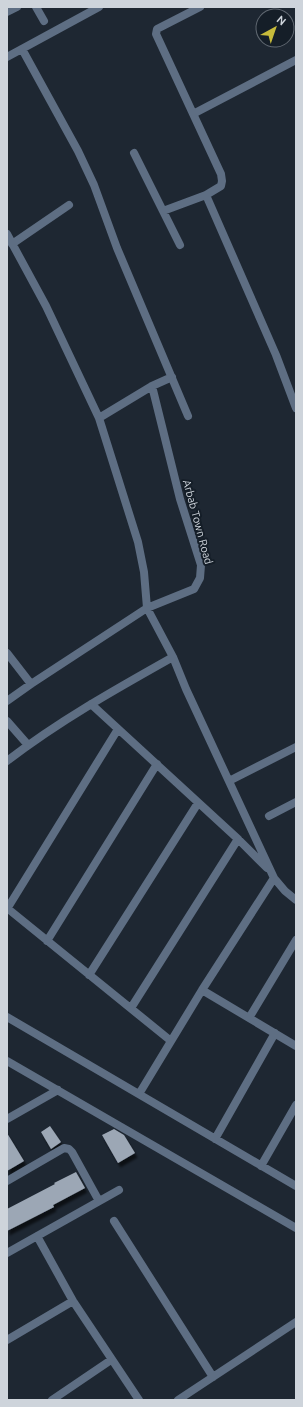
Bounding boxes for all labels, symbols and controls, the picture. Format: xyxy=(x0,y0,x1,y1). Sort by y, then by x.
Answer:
north arrow xyxy=(255,8,295,48)
text: N xyxy=(274,13,288,28)
street label: Arbab Town Road xyxy=(181,478,215,566)

